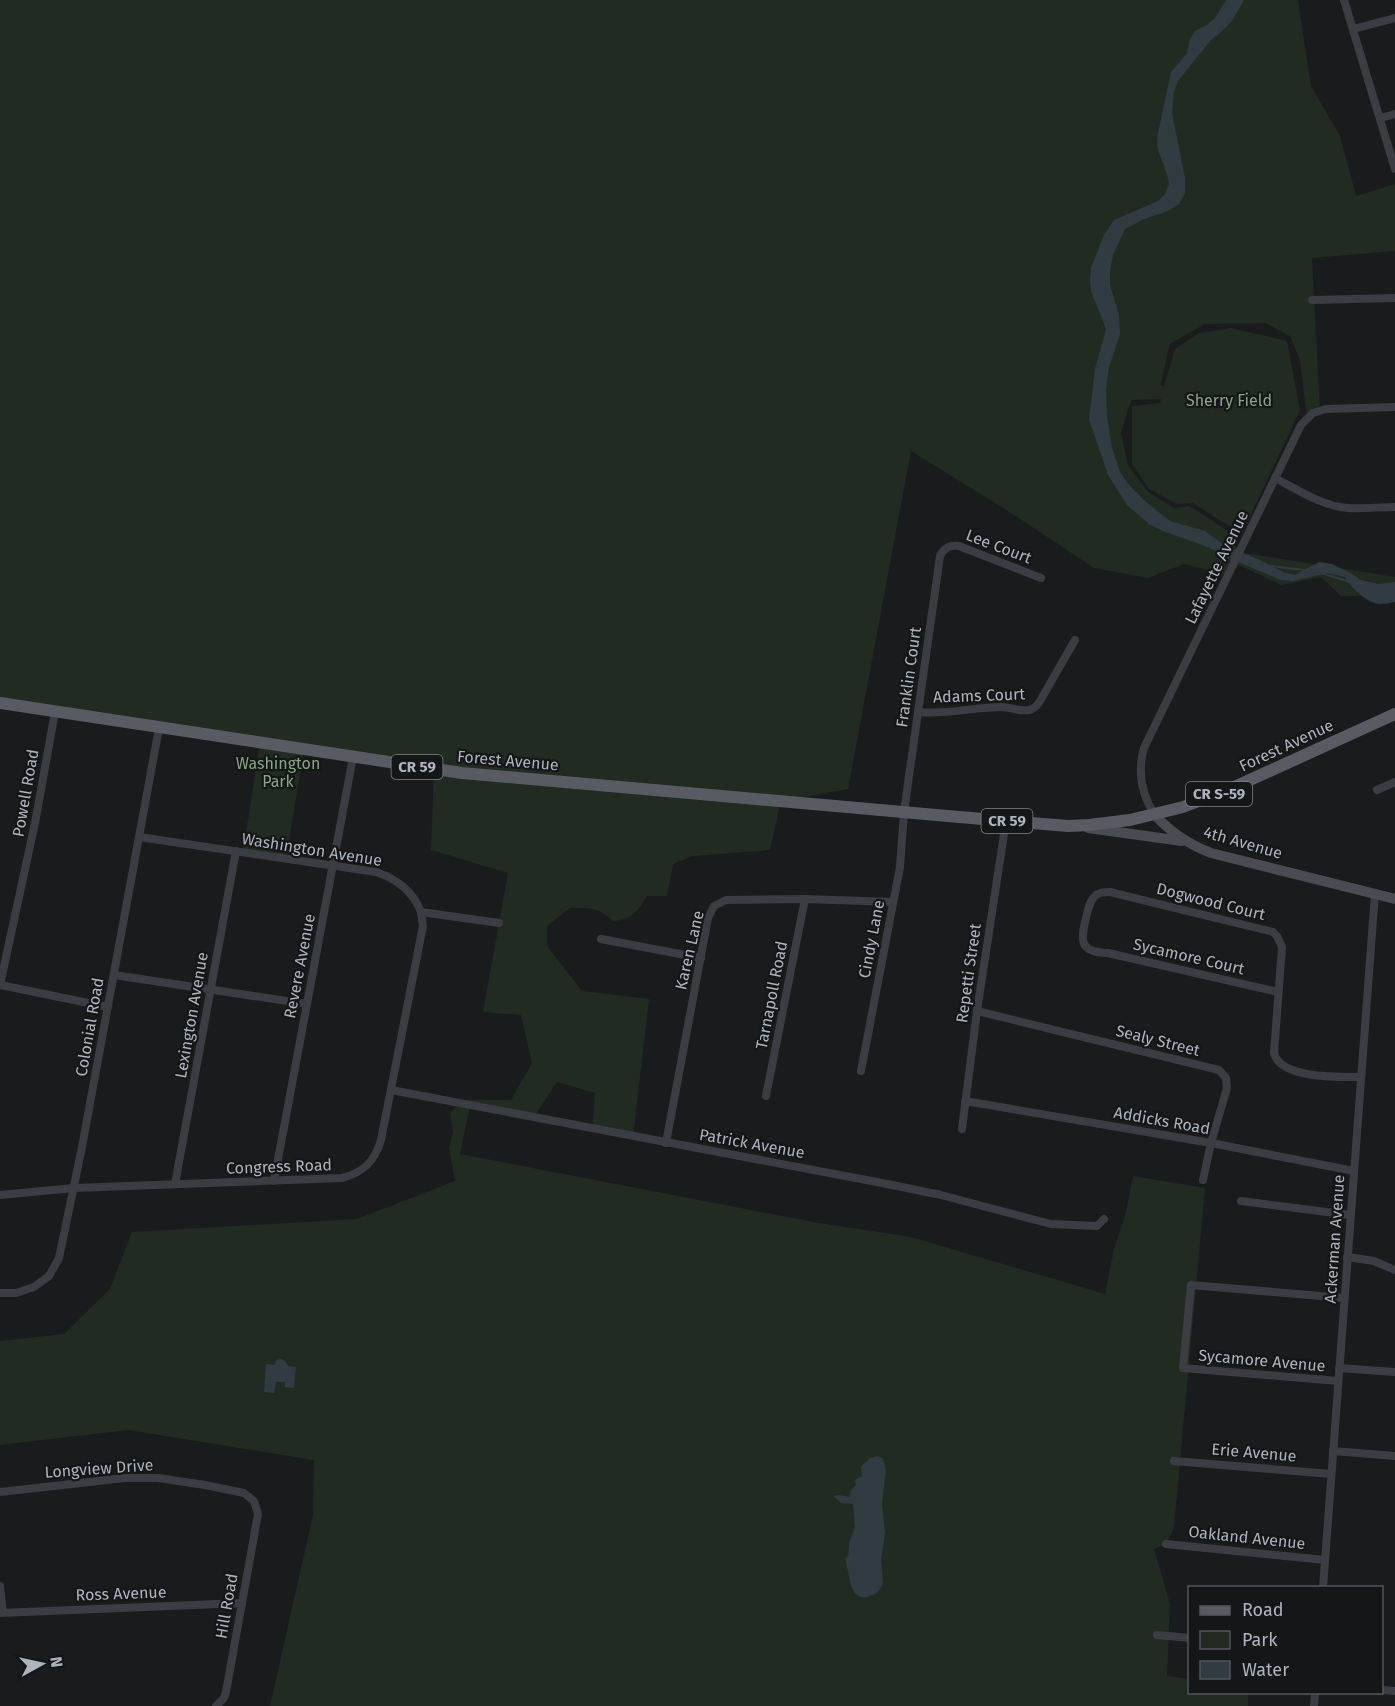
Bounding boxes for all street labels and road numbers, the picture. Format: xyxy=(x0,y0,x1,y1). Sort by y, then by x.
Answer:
street label: Lafayette Avenue xyxy=(1181,507,1252,627)
street label: Lee Court xyxy=(963,525,1034,568)
street label: Franklin Court xyxy=(892,625,925,729)
street label: Adams Court xyxy=(933,684,1026,707)
street label: Forest Avenue xyxy=(1236,715,1336,776)
street label: Forest Avenue xyxy=(456,747,559,774)
street label: Powell Road xyxy=(8,748,43,838)
road number: CR 59 xyxy=(392,755,442,779)
road number: CR S-59 xyxy=(1186,782,1252,806)
road number: CR 59 xyxy=(982,809,1032,833)
street label: 4th Avenue xyxy=(1201,822,1284,863)
street label: Washington Avenue xyxy=(240,829,384,870)
street label: Dogwood Court xyxy=(1155,879,1267,924)
street label: Cindy Lane xyxy=(855,898,888,980)
street label: Karen Lane xyxy=(671,909,708,992)
street label: Revere Avenue xyxy=(280,912,319,1020)
street label: Repetti Street xyxy=(952,922,985,1024)
street label: Sycamore Court xyxy=(1131,934,1247,979)
street label: Tarnapoll Road xyxy=(752,939,791,1051)
street label: Lexington Avenue xyxy=(171,951,212,1080)
street label: Colonial Road xyxy=(71,976,108,1078)
street label: Sealy Street xyxy=(1114,1021,1202,1060)
street label: Addicks Road xyxy=(1112,1103,1211,1138)
street label: Patrick Avenue xyxy=(698,1125,806,1162)
street label: Congress Road xyxy=(226,1155,332,1178)
street label: Ackerman Avenue xyxy=(1321,1174,1348,1304)
street label: Sycamore Avenue xyxy=(1198,1345,1326,1376)
street label: Erie Avenue xyxy=(1211,1439,1297,1466)
street label: Longview Drive xyxy=(44,1455,154,1482)
street label: Oakland Avenue xyxy=(1188,1522,1306,1553)
street label: Hill Road xyxy=(211,1572,242,1640)
street label: Ross Avenue xyxy=(75,1582,167,1605)

